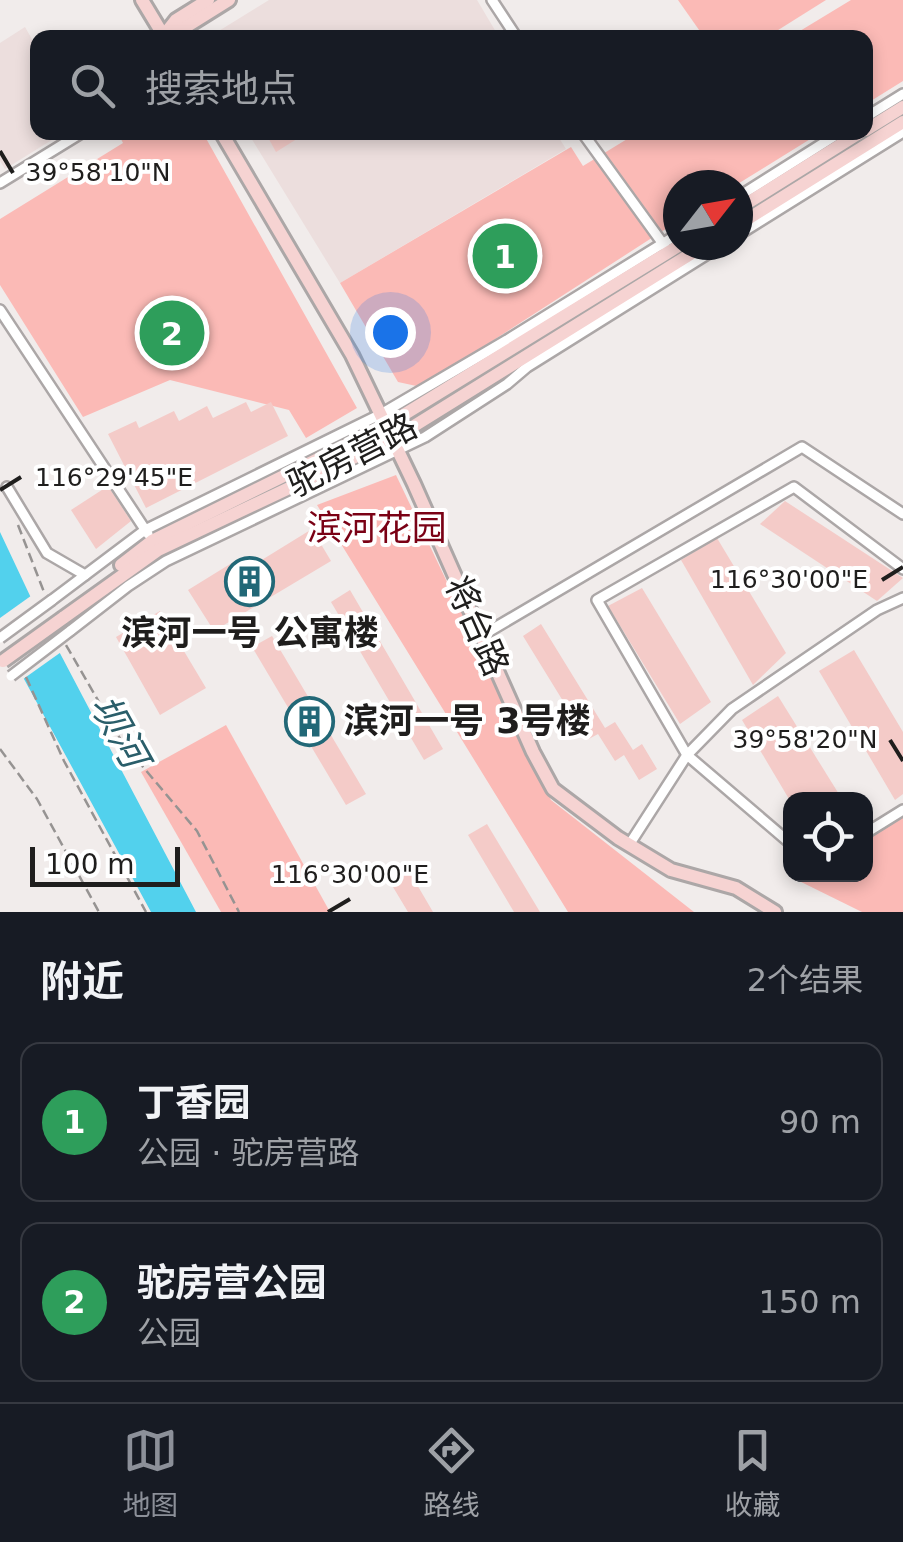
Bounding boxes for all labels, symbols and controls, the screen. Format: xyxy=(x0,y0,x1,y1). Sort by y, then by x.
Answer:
search box xyxy=(30,30,873,140)
icon: search xyxy=(65,58,120,113)
text: 搜索地点 xyxy=(145,67,297,111)
text: 39°58'10"N xyxy=(25,158,171,187)
north arrow xyxy=(663,170,753,260)
pin: 1 xyxy=(472,218,538,294)
pin: 2 xyxy=(140,296,204,370)
your location xyxy=(365,307,416,358)
street label: 驼房营路 xyxy=(281,405,423,505)
text: 116°29'45"E xyxy=(35,463,193,492)
park label: 滨河花园 xyxy=(307,508,447,548)
building icon: 滨河一号 公寓楼 xyxy=(224,555,276,607)
text: 116°30'00"E xyxy=(710,565,868,594)
street label: 将台路 xyxy=(437,570,517,682)
place label: 滨河一号 公寓楼 xyxy=(121,613,379,653)
water label: 坝河 xyxy=(81,687,160,781)
building icon: 滨河一号 3号楼 xyxy=(283,695,335,747)
place label: 滨河一号 3号楼 xyxy=(344,701,591,741)
text: 39°58'20"N xyxy=(732,725,878,754)
map controls xyxy=(783,792,873,882)
button: locate xyxy=(783,792,873,882)
scale bar xyxy=(30,842,180,886)
text: 100 m xyxy=(45,848,135,881)
text: 116°30'00"E xyxy=(271,860,429,889)
text: 附近 xyxy=(40,957,124,1006)
text: 2个结果 xyxy=(747,961,863,999)
text: 丁香园 xyxy=(137,1081,251,1125)
text: 1 xyxy=(63,1103,86,1141)
text: 90 m xyxy=(779,1103,861,1141)
text: 公园 · 驼房营路 xyxy=(137,1134,360,1172)
text: 驼房营公园 xyxy=(137,1261,327,1305)
text: 2 xyxy=(63,1283,86,1321)
text: 150 m xyxy=(759,1283,861,1321)
text: 公园 xyxy=(137,1314,201,1352)
tab: 地图 xyxy=(122,1423,179,1523)
tab: 路线 xyxy=(423,1423,480,1523)
tab: 收藏 xyxy=(724,1423,781,1523)

